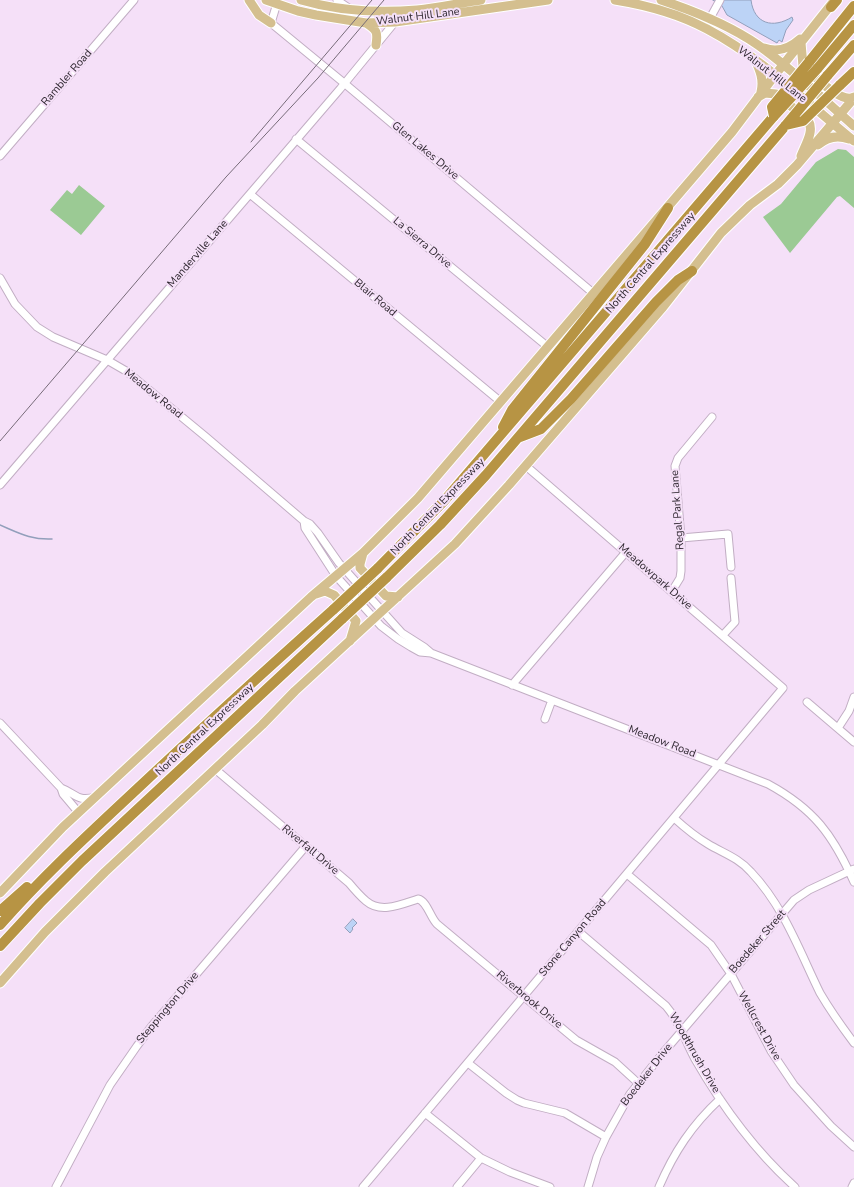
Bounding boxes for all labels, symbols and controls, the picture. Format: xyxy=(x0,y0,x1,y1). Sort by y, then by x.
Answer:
street label: Walnut Hill Lane xyxy=(376,5,460,29)
street label: Walnut Hill Lane xyxy=(735,44,809,106)
street label: Rambler Road xyxy=(39,47,95,109)
street label: Glen Lakes Drive xyxy=(389,119,461,183)
street label: North Central Expressway xyxy=(604,210,698,316)
street label: La Sierra Drive xyxy=(390,215,454,271)
street label: Manderville Lane xyxy=(165,217,231,291)
street label: Blair Road xyxy=(351,276,399,320)
street label: Meadow Road xyxy=(121,366,185,422)
street label: North Central Expressway xyxy=(388,456,488,558)
street label: Regal Park Lane xyxy=(669,470,687,550)
street label: Meadowpark Drive xyxy=(615,541,695,613)
street label: North Central Expressway xyxy=(153,681,257,779)
street label: Meadow Road xyxy=(626,723,698,761)
street label: Riverfall Drive xyxy=(279,822,341,878)
street label: Stone Canyon Road xyxy=(537,897,609,979)
street label: Boedeker Street xyxy=(727,908,789,976)
street label: Steppington Drive xyxy=(134,969,202,1047)
street label: Riverbrook Drive xyxy=(493,969,565,1031)
street label: Wellcrest Drive xyxy=(735,989,783,1063)
street label: Woodthrush Drive xyxy=(666,1010,722,1096)
street label: Boedeker Drive xyxy=(618,1041,676,1109)

